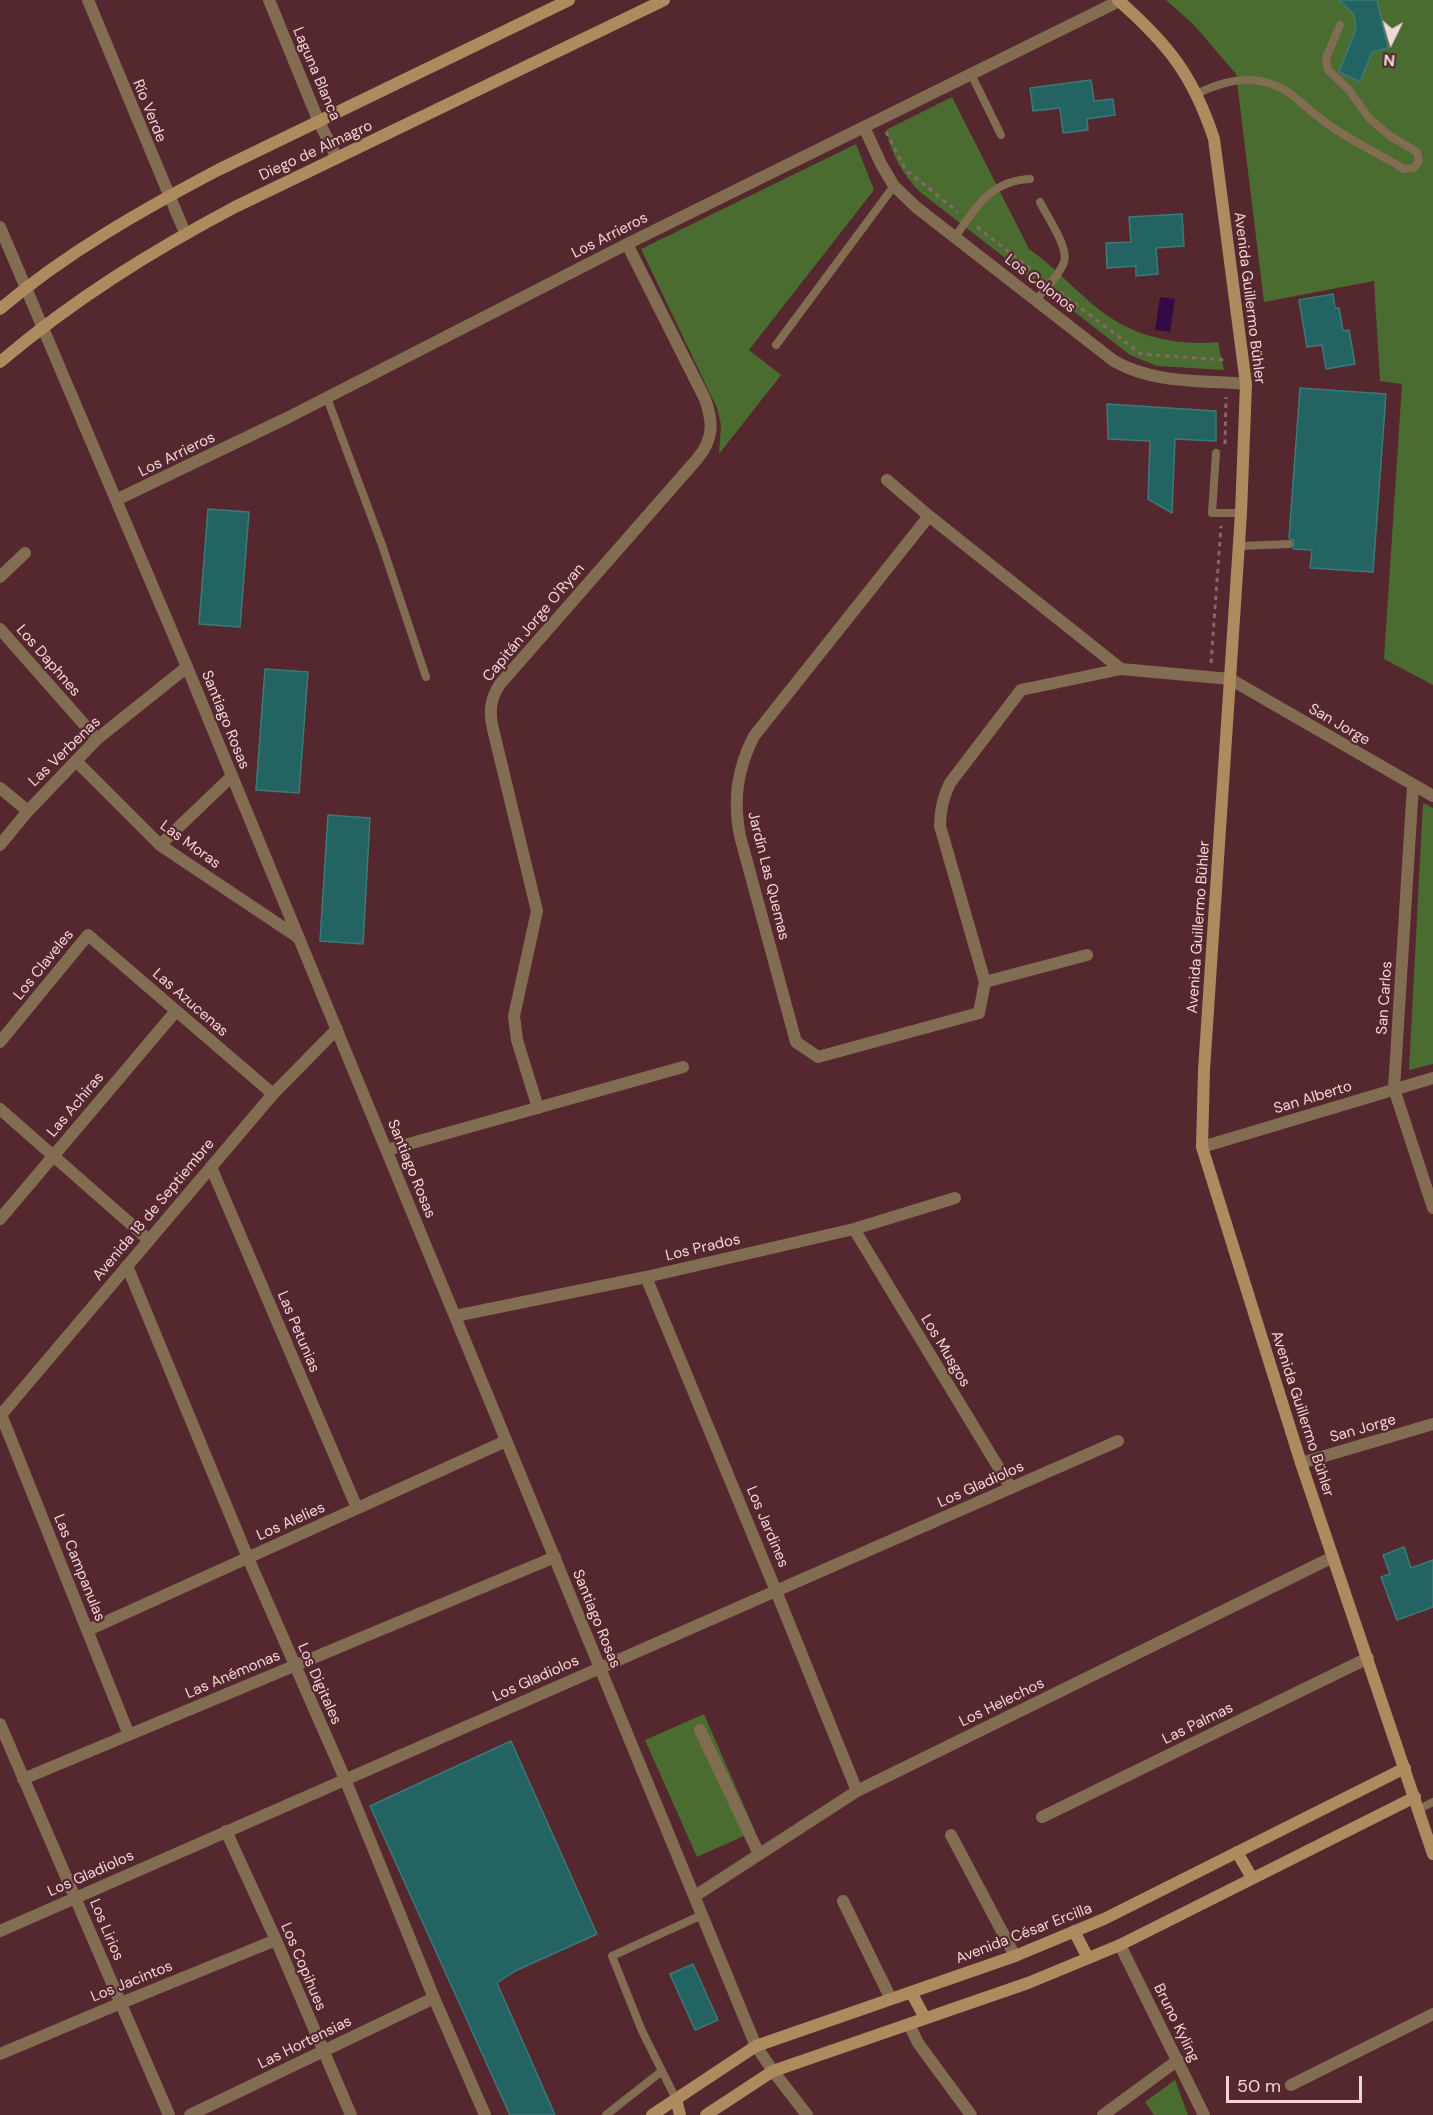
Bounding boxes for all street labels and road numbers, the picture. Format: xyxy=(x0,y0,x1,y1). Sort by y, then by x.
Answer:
street label: Laguna Blanca xyxy=(288,25,344,123)
street label: Río Verde xyxy=(128,77,170,145)
street label: Diego de Almagro xyxy=(257,117,375,185)
street label: Los Arrieros xyxy=(569,209,651,263)
street label: Avenida Guillermo Bühler xyxy=(1230,211,1268,385)
street label: Los Colonos xyxy=(1001,251,1079,317)
street label: Los Arrieros xyxy=(136,429,218,481)
street label: Capitán Jorge O'Ryan xyxy=(479,560,589,686)
street label: Los Daphnes xyxy=(12,621,84,701)
street label: Santiago Rosas xyxy=(197,668,253,772)
street label: San Jorge xyxy=(1305,700,1373,750)
street label: Las Verbenas xyxy=(25,713,105,791)
street label: Jardín Las Quemas xyxy=(743,810,793,942)
street label: Las Moras xyxy=(156,817,224,873)
street label: Avenida Guillermo Bühler xyxy=(1184,840,1214,1014)
street label: Los Claveles xyxy=(10,926,78,1004)
street label: San Carlos xyxy=(1373,961,1397,1035)
street label: Las Azucenas xyxy=(148,965,232,1041)
street label: Las Achiras xyxy=(44,1069,108,1141)
street label: San Alberto xyxy=(1272,1078,1354,1118)
street label: Santiago Rosas xyxy=(383,1117,439,1221)
street label: Avenida 18 de Septiembre xyxy=(89,1135,219,1285)
street label: Los Prados xyxy=(664,1231,742,1265)
street label: Las Petunias xyxy=(273,1289,323,1375)
street label: Los Musgos xyxy=(916,1312,974,1390)
street label: Avenida Guillermo Bühler xyxy=(1267,1329,1337,1499)
street label: San Jorge xyxy=(1328,1411,1398,1447)
street label: Los Gladiolos xyxy=(935,1458,1027,1512)
street label: Los Jardines xyxy=(742,1484,792,1570)
street label: Los Alelies xyxy=(254,1499,328,1545)
street label: Las Campanulas xyxy=(49,1512,109,1624)
street label: Santiago Rosas xyxy=(568,1567,624,1671)
street label: Los Digitales xyxy=(293,1640,345,1728)
street label: Las Anémonas xyxy=(183,1647,283,1703)
street label: Los Gladiolos xyxy=(490,1652,582,1706)
street label: Los Helechos xyxy=(957,1675,1047,1731)
street label: Las Palmas xyxy=(1160,1699,1236,1749)
street label: Los Gladiolos xyxy=(45,1847,137,1901)
street label: Los Lirios xyxy=(85,1897,127,1963)
street label: Avenida César Ercilla xyxy=(953,1900,1095,1968)
street label: Los Copihues xyxy=(276,1920,330,2014)
street label: Los Jacintos xyxy=(88,1957,176,2007)
street label: Bruno Kyling xyxy=(1149,1981,1203,2065)
street label: Las Hortensias xyxy=(255,2013,355,2073)

